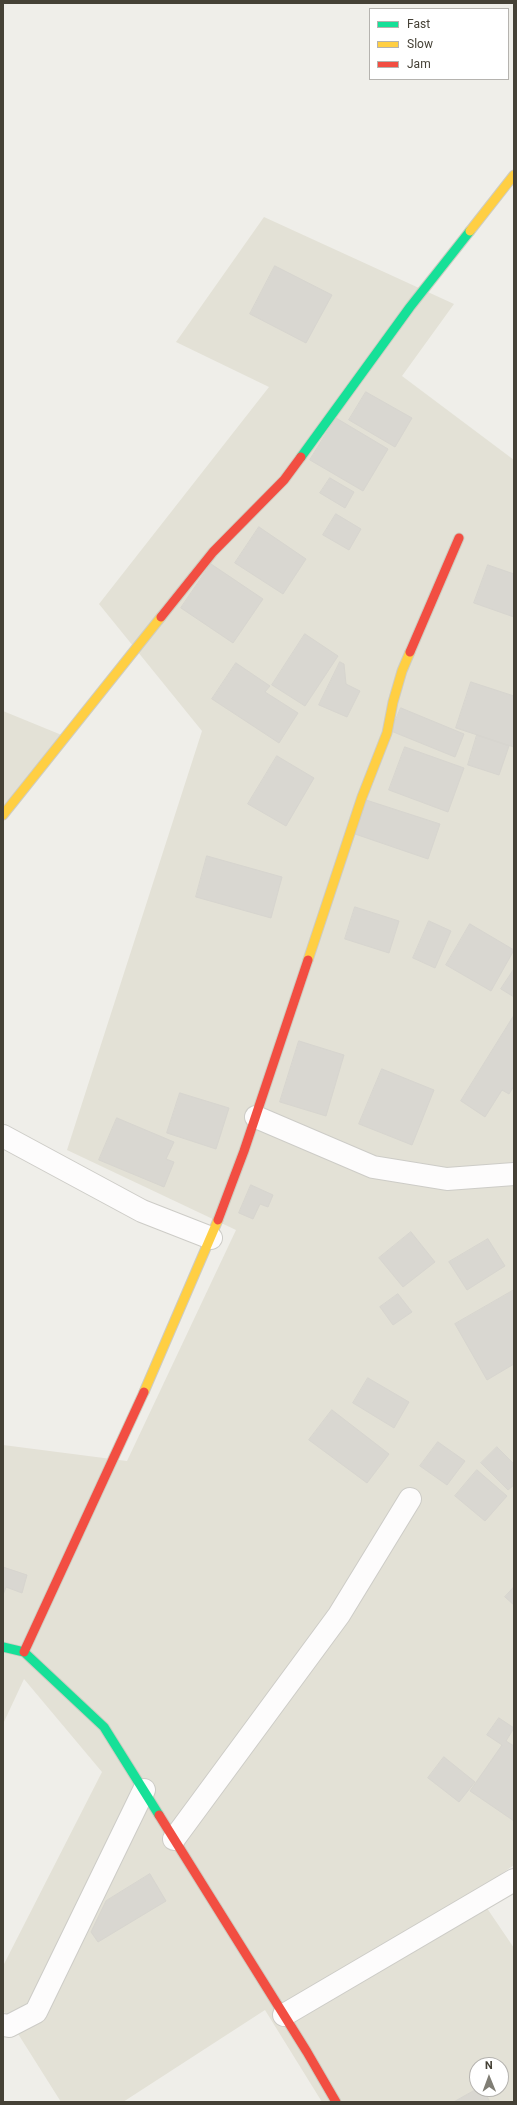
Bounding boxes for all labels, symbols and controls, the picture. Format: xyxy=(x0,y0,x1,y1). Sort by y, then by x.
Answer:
legend xyxy=(369,8,509,80)
text: Fast xyxy=(407,17,430,31)
text: Slow xyxy=(407,37,433,51)
text: Jam xyxy=(407,57,431,71)
north arrow xyxy=(469,2057,509,2097)
text: N xyxy=(485,2059,493,2072)

